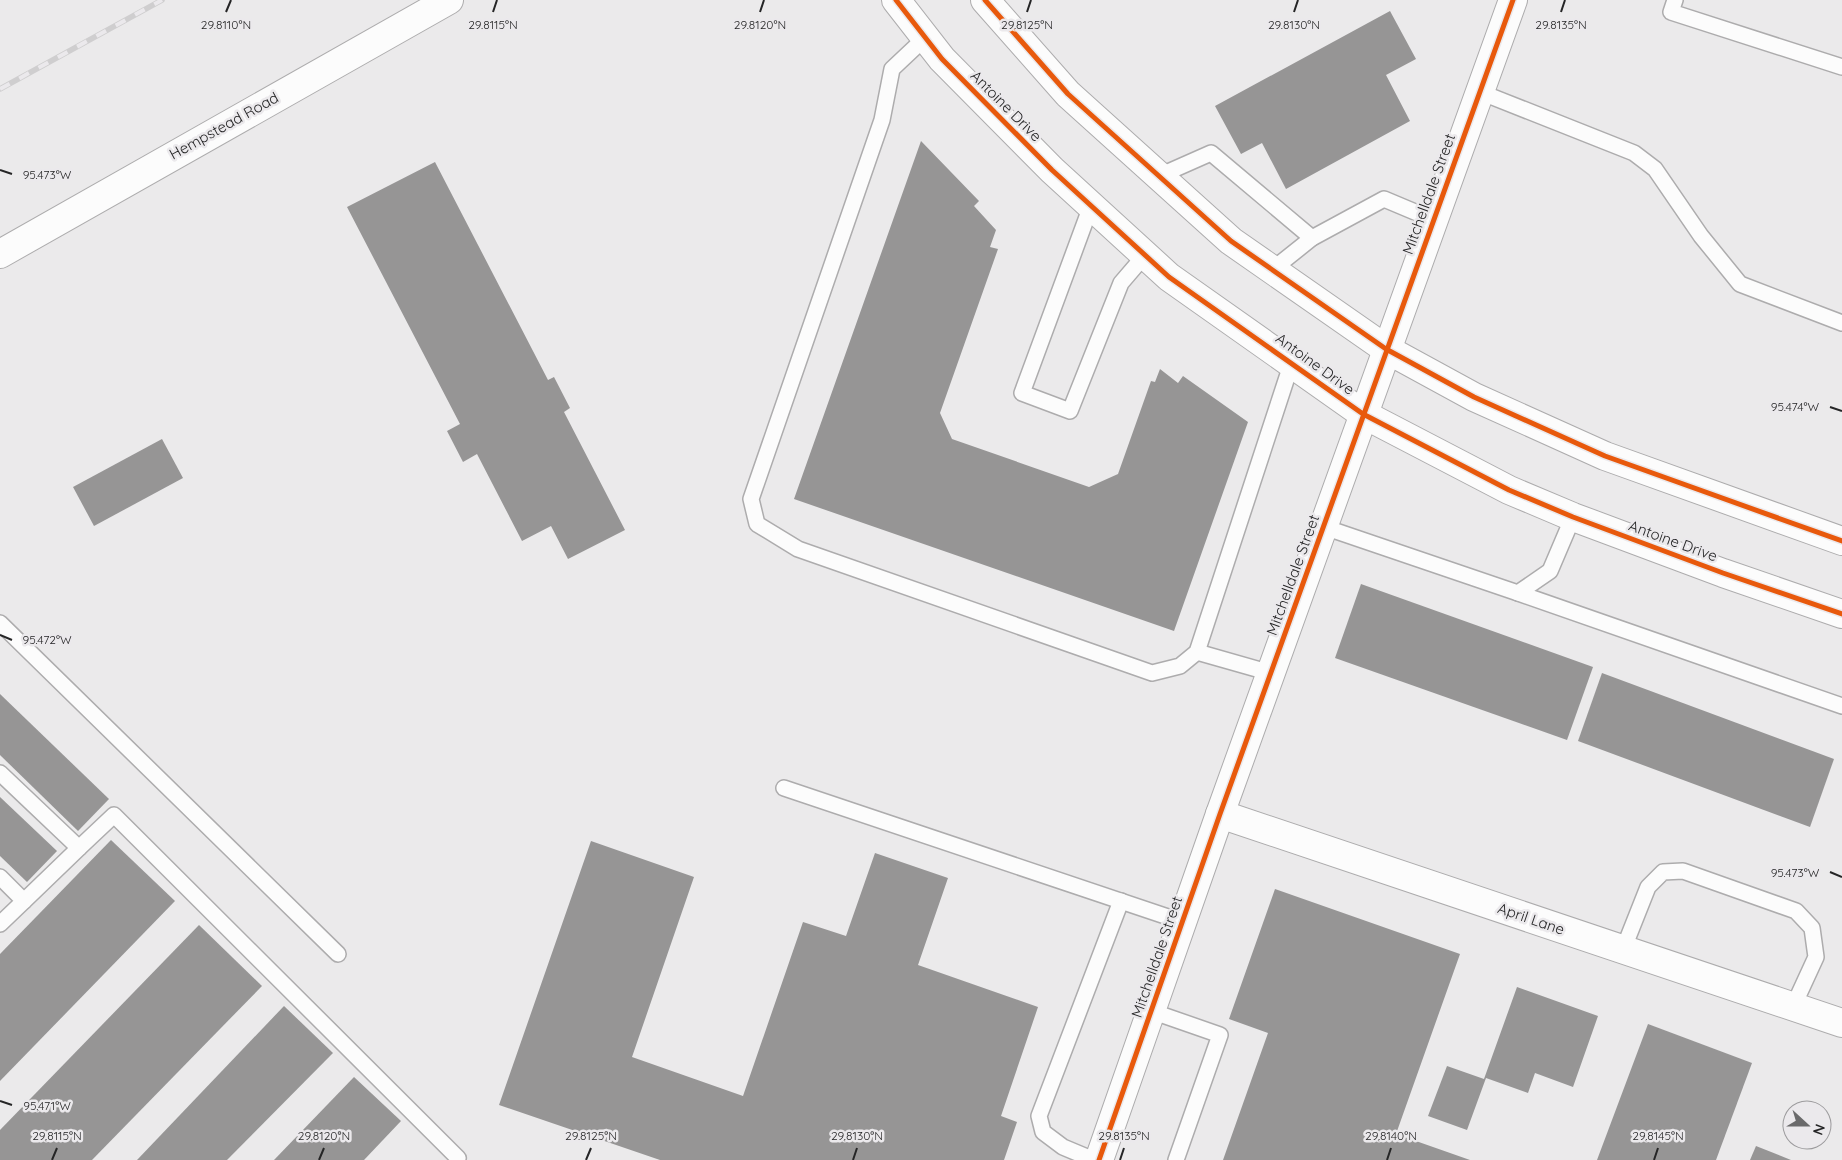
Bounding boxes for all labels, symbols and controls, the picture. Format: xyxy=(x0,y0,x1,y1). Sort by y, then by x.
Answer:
text: 29.8110°N xyxy=(201,17,251,32)
text: 29.8115°N xyxy=(468,17,518,32)
text: 29.8120°N xyxy=(734,17,786,32)
text: 29.8125°N xyxy=(1001,17,1053,32)
text: 29.8130°N xyxy=(1268,17,1320,32)
text: 29.8135°N xyxy=(1535,17,1587,32)
street label: Antoine Drive xyxy=(967,66,1046,145)
street label: Hempstead Road xyxy=(166,88,282,163)
street label: Mitchelldale Street xyxy=(1398,131,1459,257)
text: 95.473°W xyxy=(23,167,72,182)
street label: Antoine Drive xyxy=(1272,329,1359,399)
text: 95.474°W xyxy=(1771,399,1820,414)
street label: Mitchelldale Street xyxy=(1262,512,1323,638)
street label: Antoine Drive xyxy=(1626,516,1720,565)
text: 95.472°W xyxy=(22,632,72,647)
text: 95.473°W xyxy=(1771,865,1820,880)
street label: Mitchelldale Street xyxy=(1127,894,1186,1020)
street label: April Lane xyxy=(1495,898,1567,939)
text: 95.471°W xyxy=(23,1098,71,1113)
north arrow xyxy=(1782,1100,1832,1150)
text: N xyxy=(1809,1122,1829,1138)
text: 29.8115°N xyxy=(32,1128,82,1143)
text: 29.8120°N xyxy=(298,1128,350,1143)
text: 29.8125°N xyxy=(565,1128,617,1143)
text: 29.8130°N xyxy=(831,1128,883,1143)
text: 29.8135°N xyxy=(1098,1128,1150,1143)
text: 29.8140°N xyxy=(1365,1128,1417,1143)
text: 29.8145°N xyxy=(1632,1128,1684,1143)

